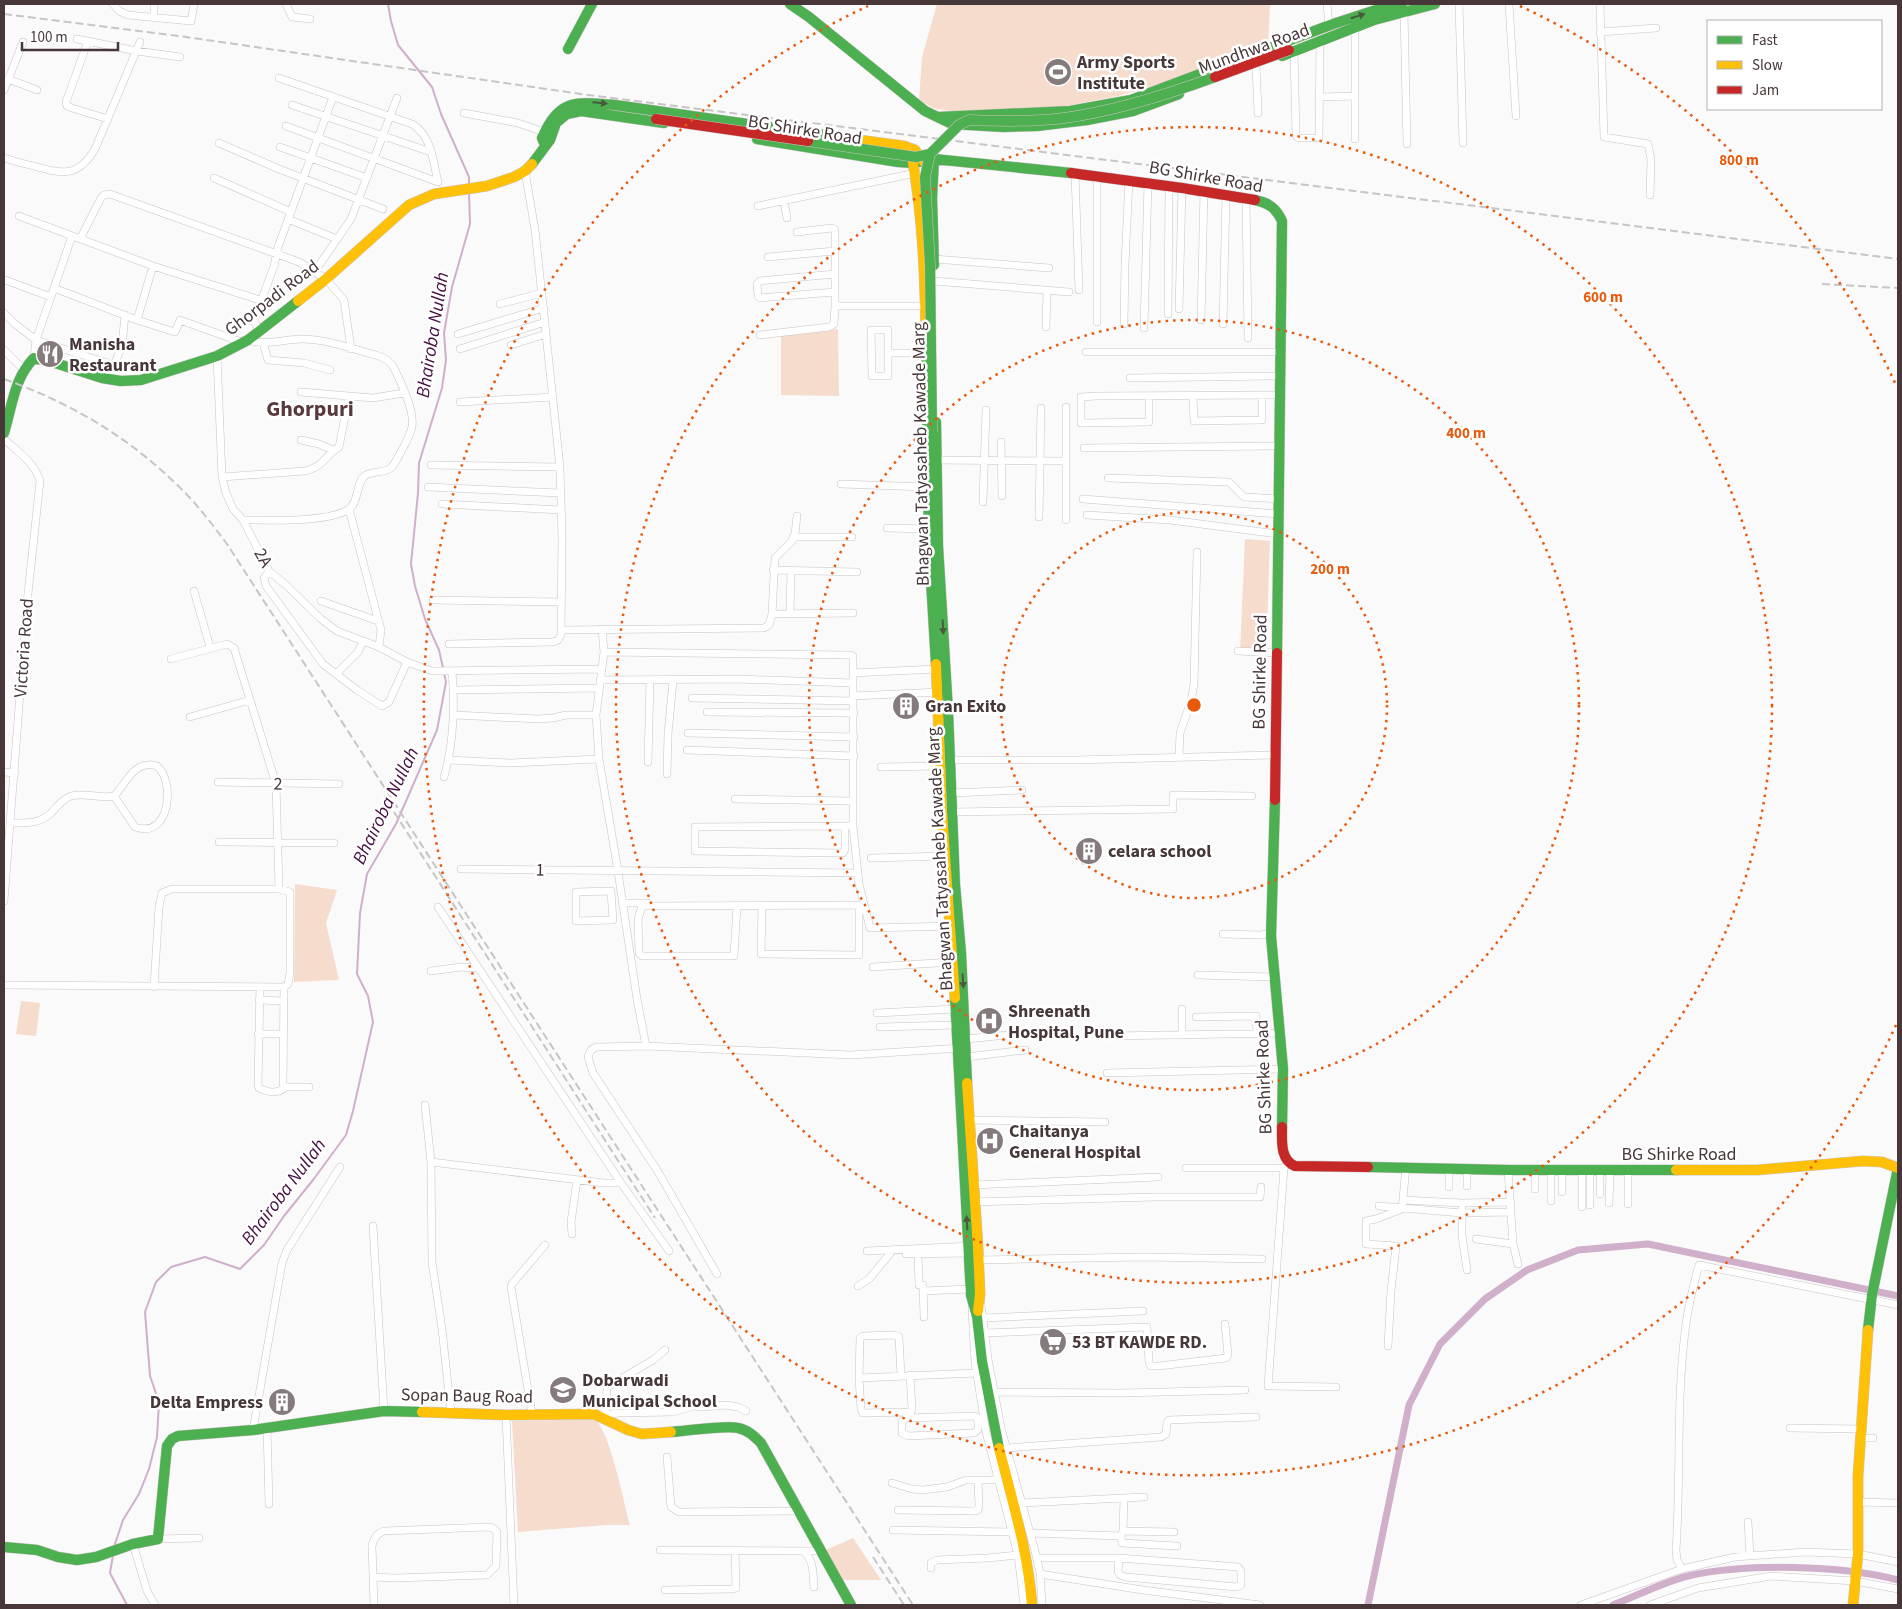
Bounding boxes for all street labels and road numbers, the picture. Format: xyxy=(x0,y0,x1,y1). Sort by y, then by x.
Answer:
street label: Mundhwa Road xyxy=(1195,17,1313,81)
street label: BG Shirke Road xyxy=(746,109,864,151)
street label: BG Shirke Road xyxy=(1147,155,1265,199)
street label: Ghorpadi Road xyxy=(220,254,324,342)
street label: Bhagwan Tatyasaheb Kawade Marg xyxy=(906,322,936,586)
street label: 2A xyxy=(248,544,279,572)
street label: Victoria Road xyxy=(8,598,40,698)
street label: BG Shirke Road xyxy=(1246,614,1274,730)
street label: Bhagwan Tatyasaheb Kawade Marg xyxy=(921,726,959,992)
street label: 2 xyxy=(273,771,283,797)
street label: 1 xyxy=(535,857,545,883)
street label: BG Shirke Road xyxy=(1249,1019,1279,1135)
street label: BG Shirke Road xyxy=(1621,1142,1737,1167)
street label: Sopan Baug Road xyxy=(401,1382,533,1410)

